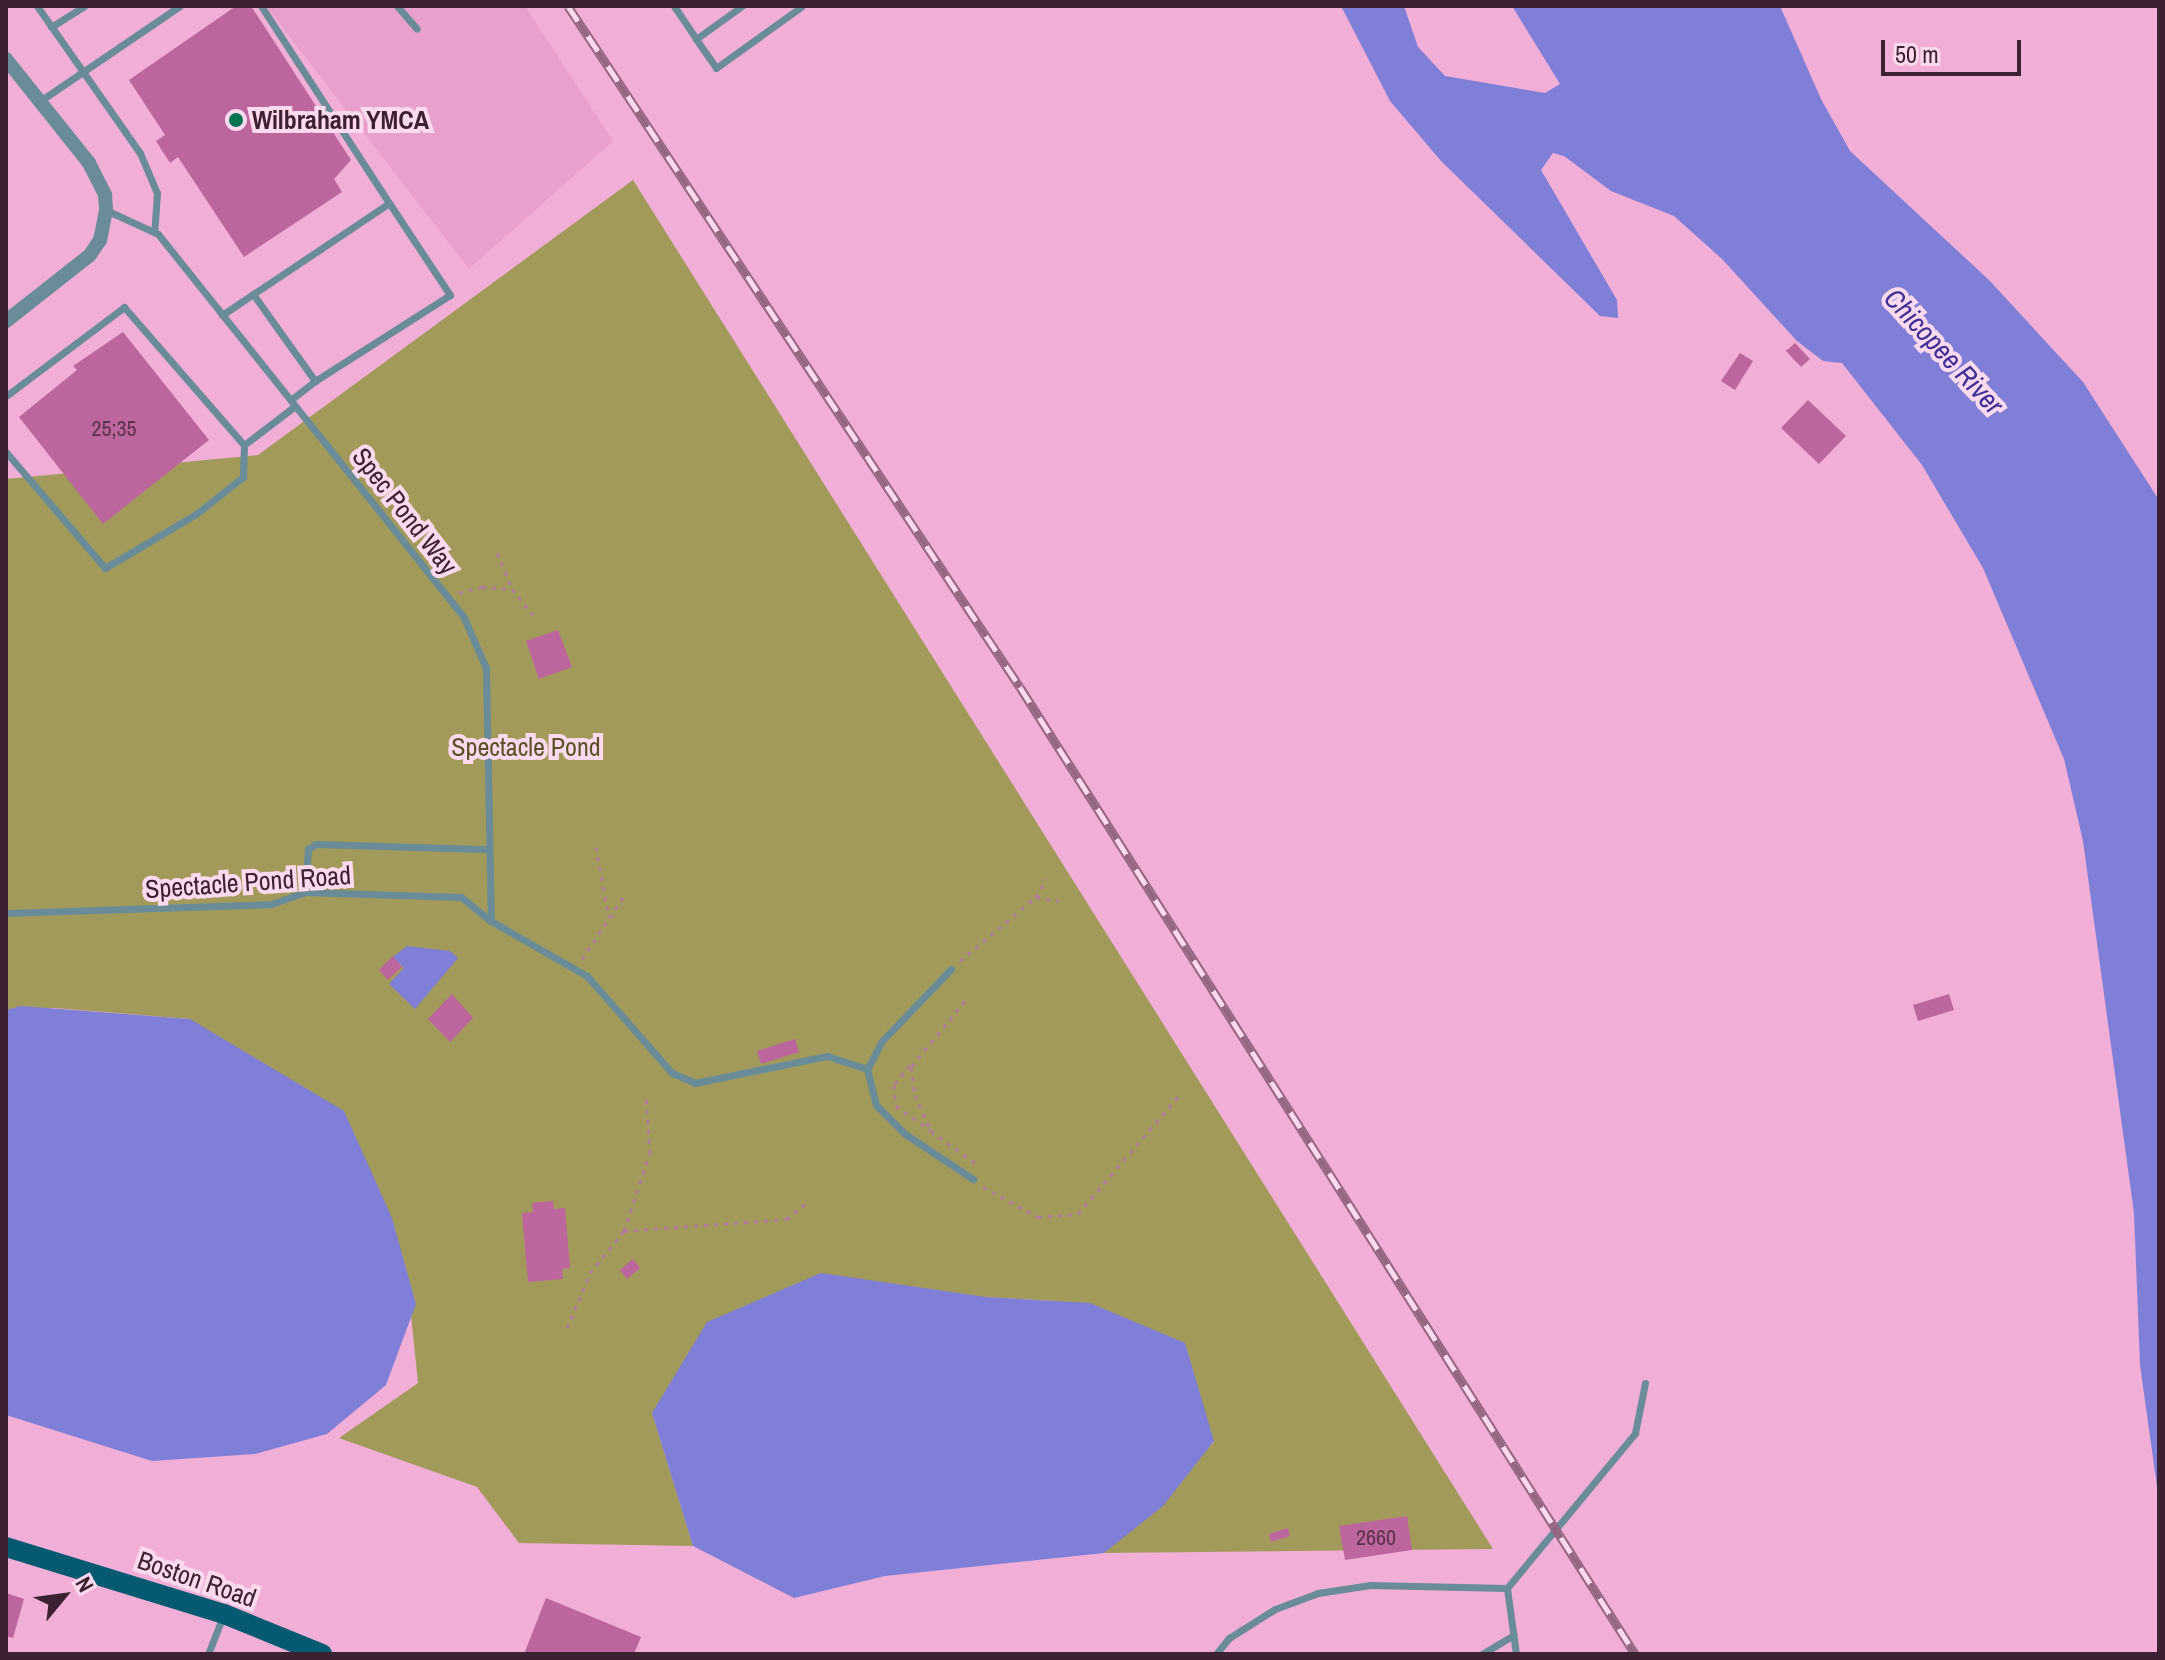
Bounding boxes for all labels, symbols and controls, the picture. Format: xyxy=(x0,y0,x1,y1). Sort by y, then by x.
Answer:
scale bar xyxy=(1885,24,2025,74)
text: 50 m xyxy=(1895,38,1939,70)
place label: Wilbraham YMCA xyxy=(252,104,430,136)
marker: Wilbraham YMCA xyxy=(227,111,245,129)
water label: Chicopee River xyxy=(1877,281,2011,421)
house number: 25;35 xyxy=(91,416,137,442)
street label: Spec Pond Way xyxy=(346,441,464,581)
park label: Spectacle Pond xyxy=(451,731,601,763)
street label: Spectacle Pond Road xyxy=(144,859,352,905)
house number: 2660 xyxy=(1356,1525,1396,1551)
street label: Boston Road xyxy=(134,1544,260,1614)
north arrow xyxy=(24,1556,104,1636)
text: N xyxy=(69,1571,101,1597)

